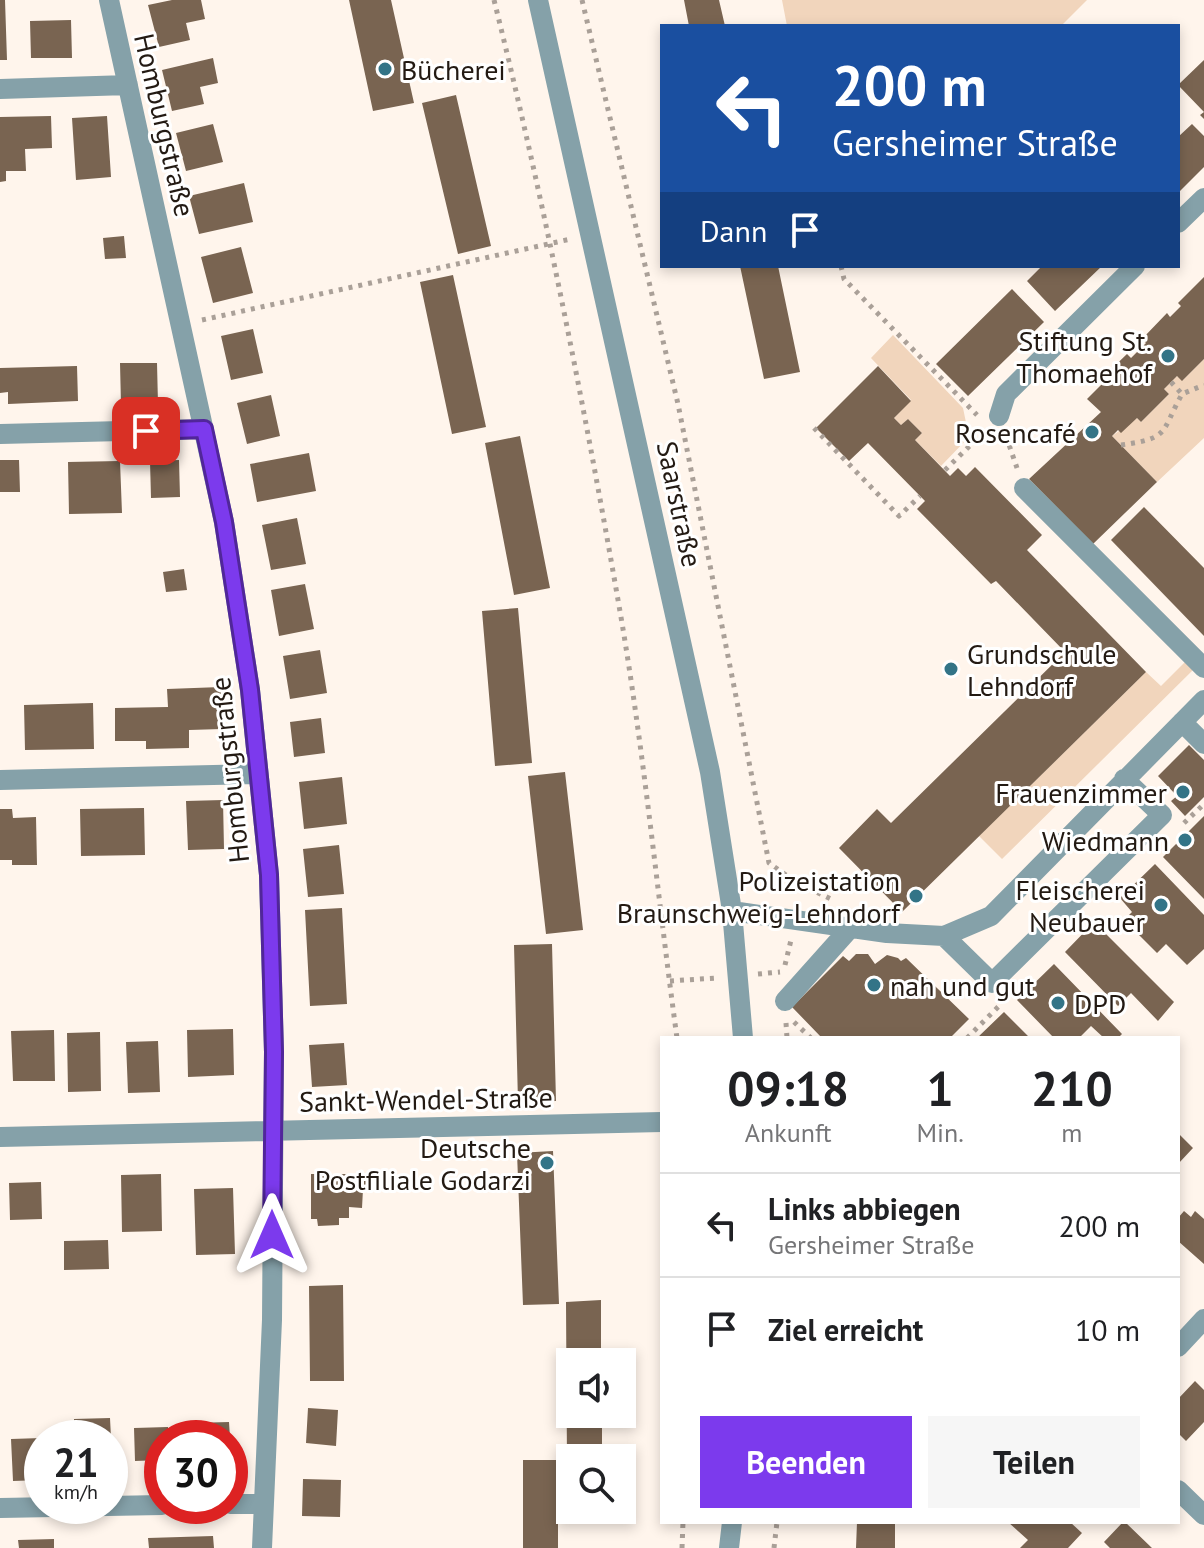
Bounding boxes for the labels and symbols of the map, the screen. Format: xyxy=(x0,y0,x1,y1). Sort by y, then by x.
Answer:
street label: Homburgstraße xyxy=(126,30,204,220)
place label: Bücherei xyxy=(401,51,506,88)
marker: Bücherei xyxy=(376,60,394,78)
place label: Stiftung St. Thomaehof xyxy=(1016,322,1153,391)
marker: Stiftung St. Thomaehof xyxy=(1159,347,1177,365)
pin xyxy=(112,397,180,465)
place label: Rosencafé xyxy=(955,414,1076,451)
marker: Rosencafé xyxy=(1083,423,1101,441)
street label: Saarstraße xyxy=(649,438,711,570)
place label: Grundschule Lehndorf xyxy=(967,635,1116,704)
marker: Grundschule Lehndorf xyxy=(942,660,960,678)
street label: Homburgstraße xyxy=(201,675,257,865)
place label: Frauenzimmer xyxy=(995,774,1167,811)
marker: Frauenzimmer xyxy=(1174,783,1192,801)
place label: Wiedmann xyxy=(1042,822,1169,859)
marker: Wiedmann xyxy=(1176,831,1194,849)
place label: Polizeistation Braunschweig-Lehndorf xyxy=(617,862,901,931)
place label: Fleischerei Neubauer xyxy=(1015,871,1145,940)
marker: Polizeistation Braunschweig-Lehndorf xyxy=(907,887,925,905)
marker: Fleischerei Neubauer xyxy=(1152,896,1170,914)
place label: nah und gut xyxy=(890,967,1035,1004)
marker: nah und gut xyxy=(865,976,883,994)
place label: DPD xyxy=(1074,985,1126,1022)
marker: DPD xyxy=(1049,994,1067,1012)
street label: Sankt-Wendel-Straße xyxy=(299,1078,553,1120)
place label: Deutsche Postfiliale Godarzi xyxy=(315,1129,531,1198)
marker: Deutsche Postfiliale Godarzi xyxy=(538,1154,556,1172)
position arrow xyxy=(230,1193,314,1277)
speed limit sign: 30 xyxy=(144,1420,248,1524)

